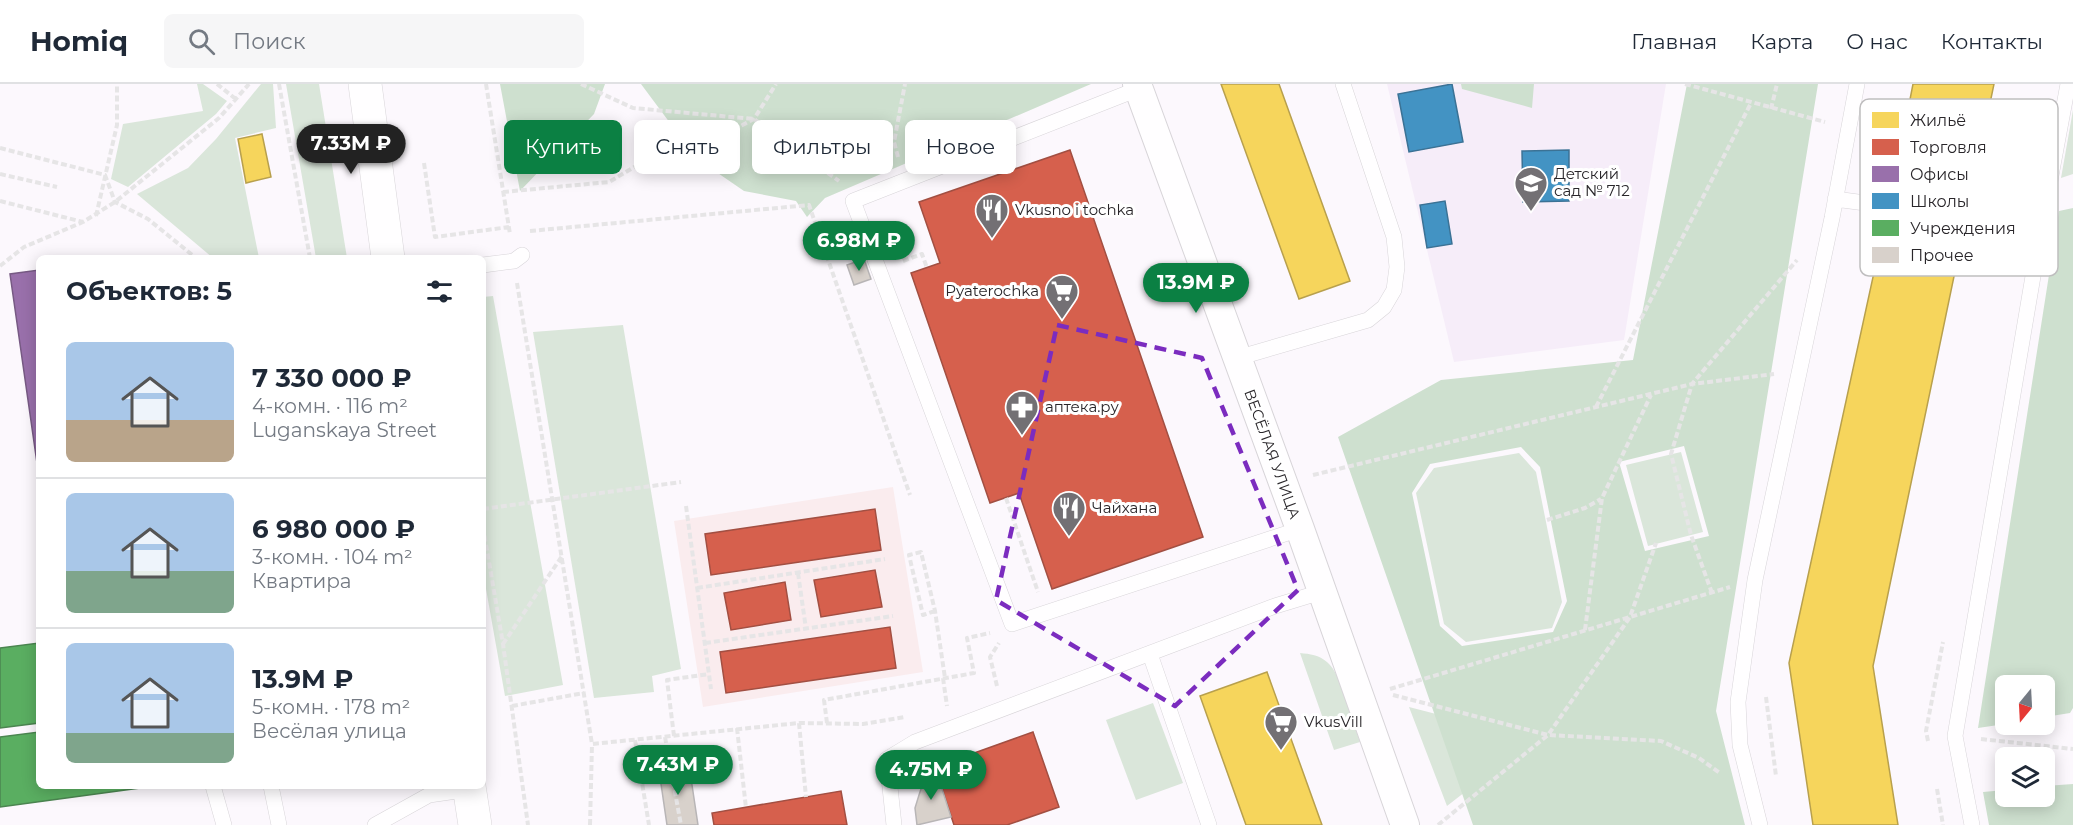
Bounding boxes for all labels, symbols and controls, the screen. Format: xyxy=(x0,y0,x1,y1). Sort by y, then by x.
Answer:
search box xyxy=(164,14,584,68)
text: Homiq xyxy=(30,24,128,58)
icon: search xyxy=(185,25,218,58)
text: Поиск xyxy=(233,28,306,55)
text: Главная xyxy=(1631,29,1717,54)
text: Карта xyxy=(1750,29,1813,54)
text: О нас xyxy=(1846,29,1908,54)
text: Контакты xyxy=(1941,29,2043,54)
legend xyxy=(1860,99,2058,276)
text: Жильё xyxy=(1910,111,1966,130)
chip: Купить xyxy=(504,120,622,174)
chip: Снять xyxy=(634,120,740,174)
chip: Фильтры xyxy=(752,120,893,174)
chip: Новое xyxy=(905,120,1016,174)
pin: 7.33M ₽ xyxy=(296,124,406,175)
text: 7.33M ₽ xyxy=(311,131,391,155)
text: Торговля xyxy=(1910,138,1987,157)
place label: Детский сад № 712 xyxy=(1554,164,1630,200)
school or university icon: Детский сад № 712 xyxy=(1513,165,1549,212)
text: Офисы xyxy=(1910,165,1969,184)
restaurant icon: Vkusno i tochka xyxy=(974,192,1010,239)
text: Школы xyxy=(1910,192,1969,211)
place label: Vkusno i tochka xyxy=(1015,200,1134,219)
text: Учреждения xyxy=(1910,219,2016,238)
pin: 6.98M ₽ xyxy=(804,221,914,272)
text: 6.98M ₽ xyxy=(817,228,901,252)
text: Прочее xyxy=(1910,246,1974,265)
pin: 13.9M ₽ xyxy=(1141,263,1251,314)
text: 13.9M ₽ xyxy=(1157,270,1235,294)
supermarket icon: Pyaterochka xyxy=(1044,273,1080,320)
text: Объектов: 5 xyxy=(66,275,232,307)
icon: filters xyxy=(423,275,456,308)
place label: Pyaterochka xyxy=(945,281,1039,300)
text: 7 330 000 ₽ xyxy=(252,362,412,394)
icon: home xyxy=(114,366,186,438)
street label: ВЕСЁЛАЯ УЛИЦА xyxy=(1240,386,1305,521)
pharmacy icon: аптека.ру xyxy=(1004,389,1040,436)
text: 4-комн. · 116 m² xyxy=(252,394,408,418)
place label: аптека.ру xyxy=(1045,397,1119,416)
text: Luganskaya Street xyxy=(252,418,437,442)
restaurant icon: Чайхана xyxy=(1051,490,1087,537)
place label: Чайхана xyxy=(1092,498,1157,517)
text: 6 980 000 ₽ xyxy=(252,513,415,545)
icon: home xyxy=(114,517,186,589)
text: 3-комн. · 104 m² xyxy=(252,545,413,569)
text: Квартира xyxy=(252,569,352,593)
text: 13.9M ₽ xyxy=(252,663,353,695)
icon: home xyxy=(114,667,186,739)
north arrow xyxy=(1995,675,2055,735)
map controls xyxy=(1995,675,2055,807)
text: 5-комн. · 178 m² xyxy=(252,695,410,719)
supermarket icon: VkusVill xyxy=(1263,704,1299,751)
place label: VkusVill xyxy=(1304,712,1363,731)
text: Весёлая улица xyxy=(252,719,407,743)
pin: 7.43M ₽ xyxy=(623,745,733,796)
button: layers xyxy=(1995,747,2055,807)
pin: 4.75M ₽ xyxy=(876,750,986,801)
text: 7.43M ₽ xyxy=(637,752,719,776)
text: 4.75M ₽ xyxy=(889,757,973,781)

